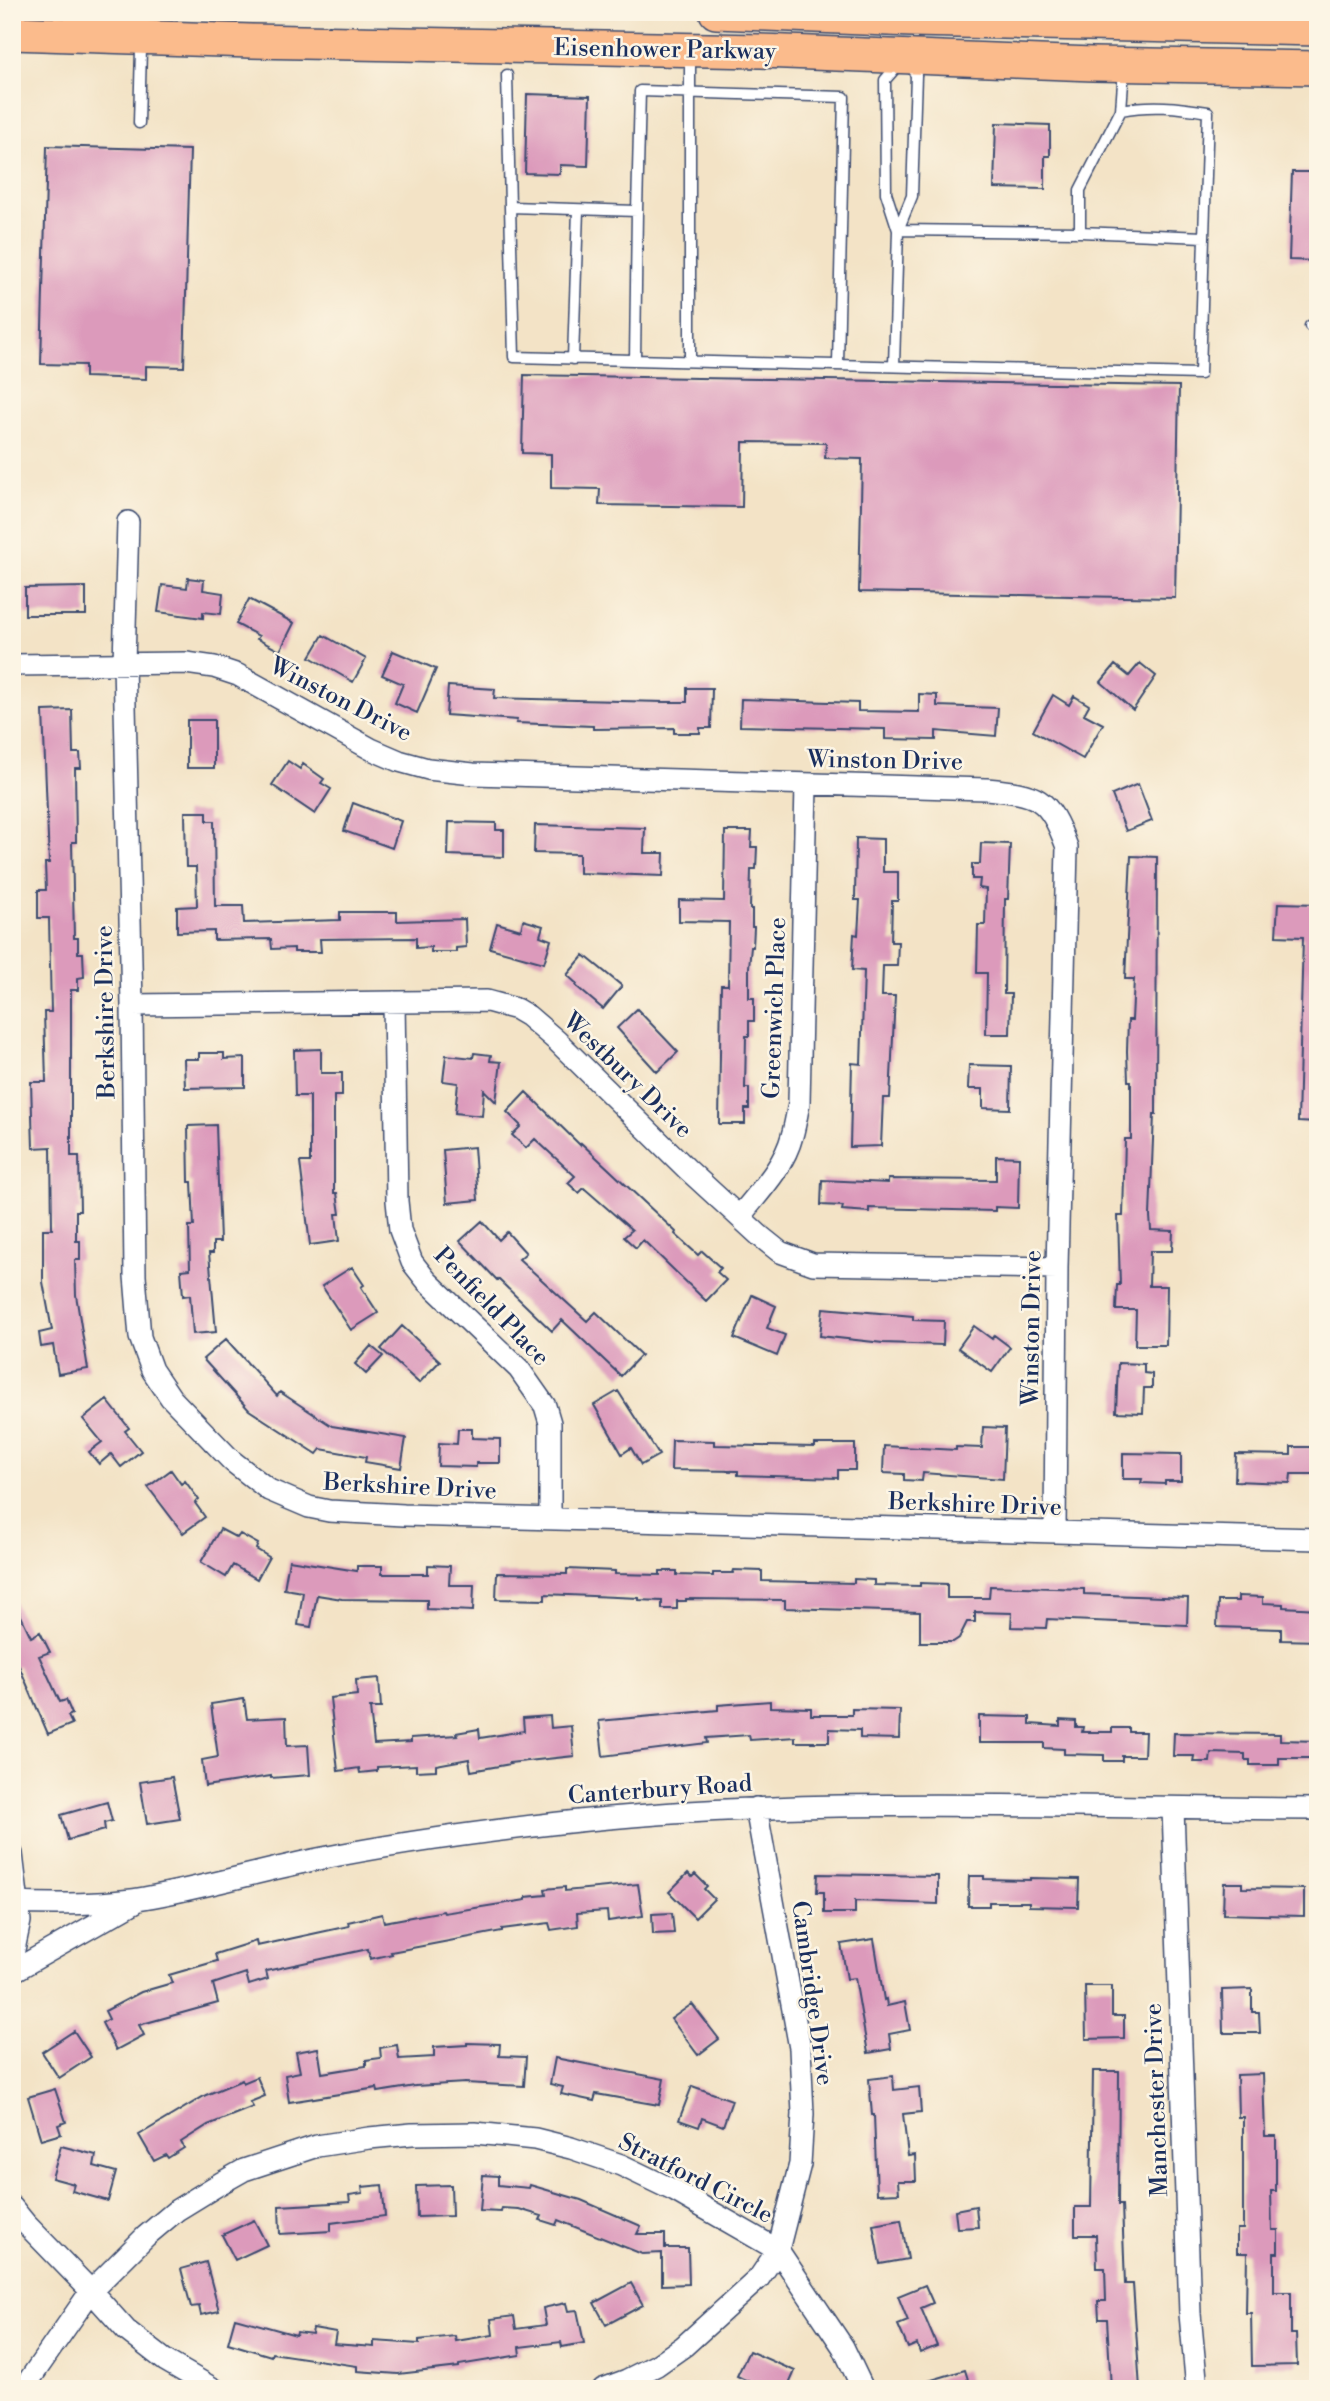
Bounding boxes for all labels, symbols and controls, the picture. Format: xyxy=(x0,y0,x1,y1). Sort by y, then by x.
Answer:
street label: Eisenhower Parkway xyxy=(553,33,777,67)
street label: Winston Drive xyxy=(263,651,417,749)
street label: Winston Drive xyxy=(806,745,963,777)
street label: Greenwich Place xyxy=(757,917,793,1099)
street label: Berkshire Drive xyxy=(89,925,123,1100)
street label: Westbury Drive xyxy=(556,1006,698,1145)
street label: Penfield Place xyxy=(427,1241,555,1372)
street label: Winston Drive xyxy=(1016,1250,1048,1407)
street label: Berkshire Drive xyxy=(321,1467,497,1507)
street label: Berkshire Drive xyxy=(887,1487,1062,1523)
street label: Canterbury Road xyxy=(567,1769,753,1811)
street label: Cambridge Drive xyxy=(784,1899,840,2087)
street label: Manchester Drive xyxy=(1139,2003,1175,2197)
street label: Stratford Circle xyxy=(613,2127,778,2231)

